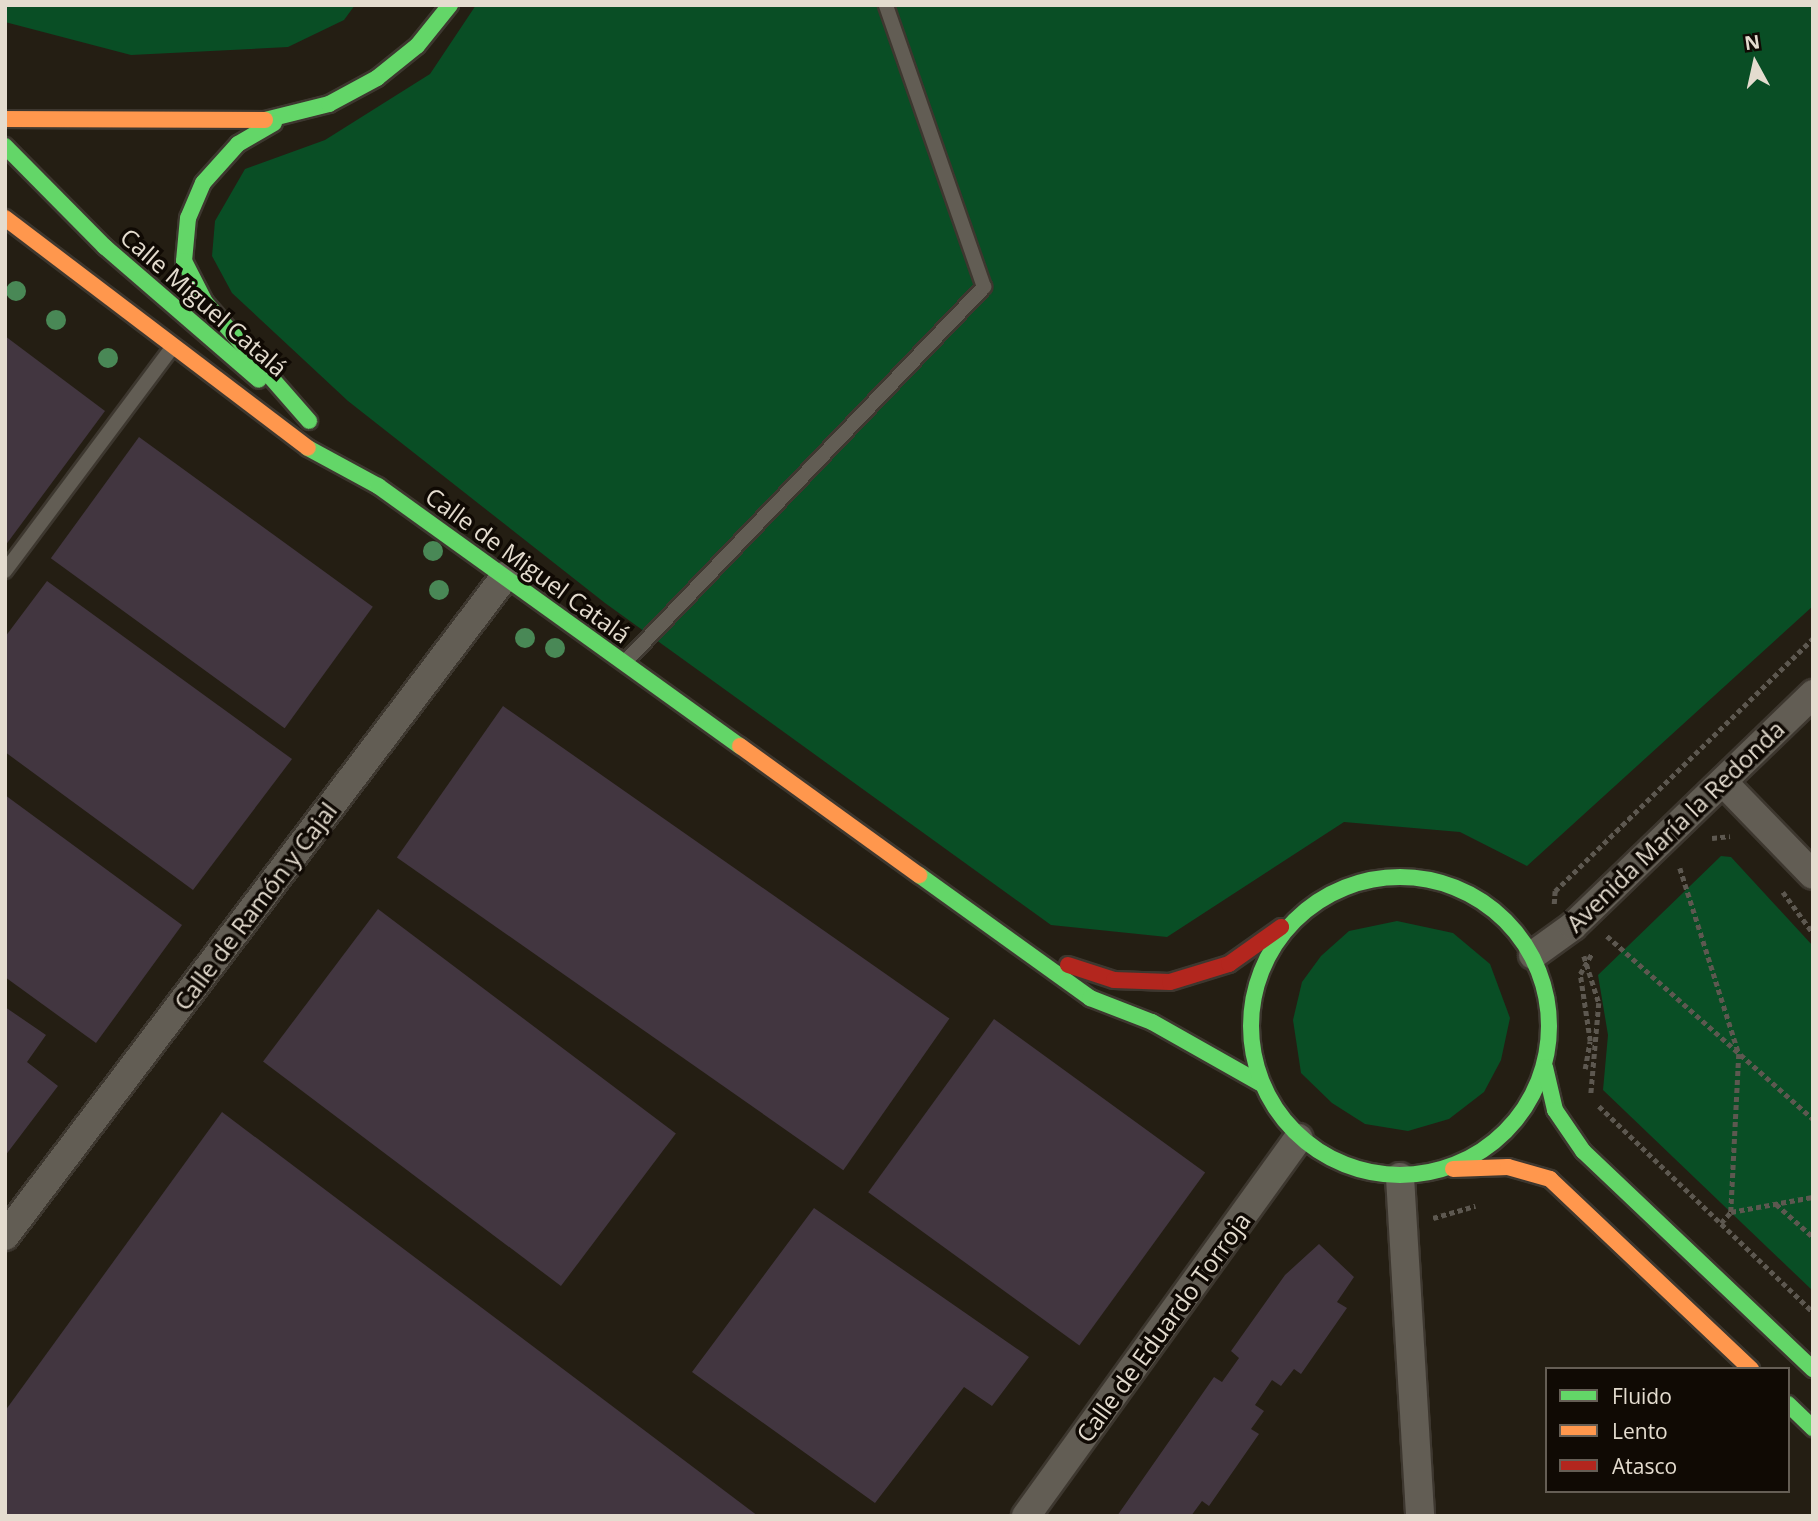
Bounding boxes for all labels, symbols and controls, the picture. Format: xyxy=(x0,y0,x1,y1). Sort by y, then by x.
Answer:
north arrow xyxy=(1720,28,1790,98)
text: N xyxy=(1743,28,1762,56)
street label: Calle Miguel Catalá xyxy=(115,222,293,382)
street label: Calle de Miguel Catalá xyxy=(420,481,636,649)
street label: Avenida María la Redonda xyxy=(1560,714,1790,938)
street label: Calle de Ramón y Cajal xyxy=(167,796,343,1016)
street label: Calle de Eduardo Torroja xyxy=(1070,1206,1256,1448)
legend xyxy=(1545,1367,1790,1493)
text: Fluido xyxy=(1612,1382,1672,1410)
text: Lento xyxy=(1612,1417,1668,1445)
text: Atasco xyxy=(1612,1452,1677,1480)

